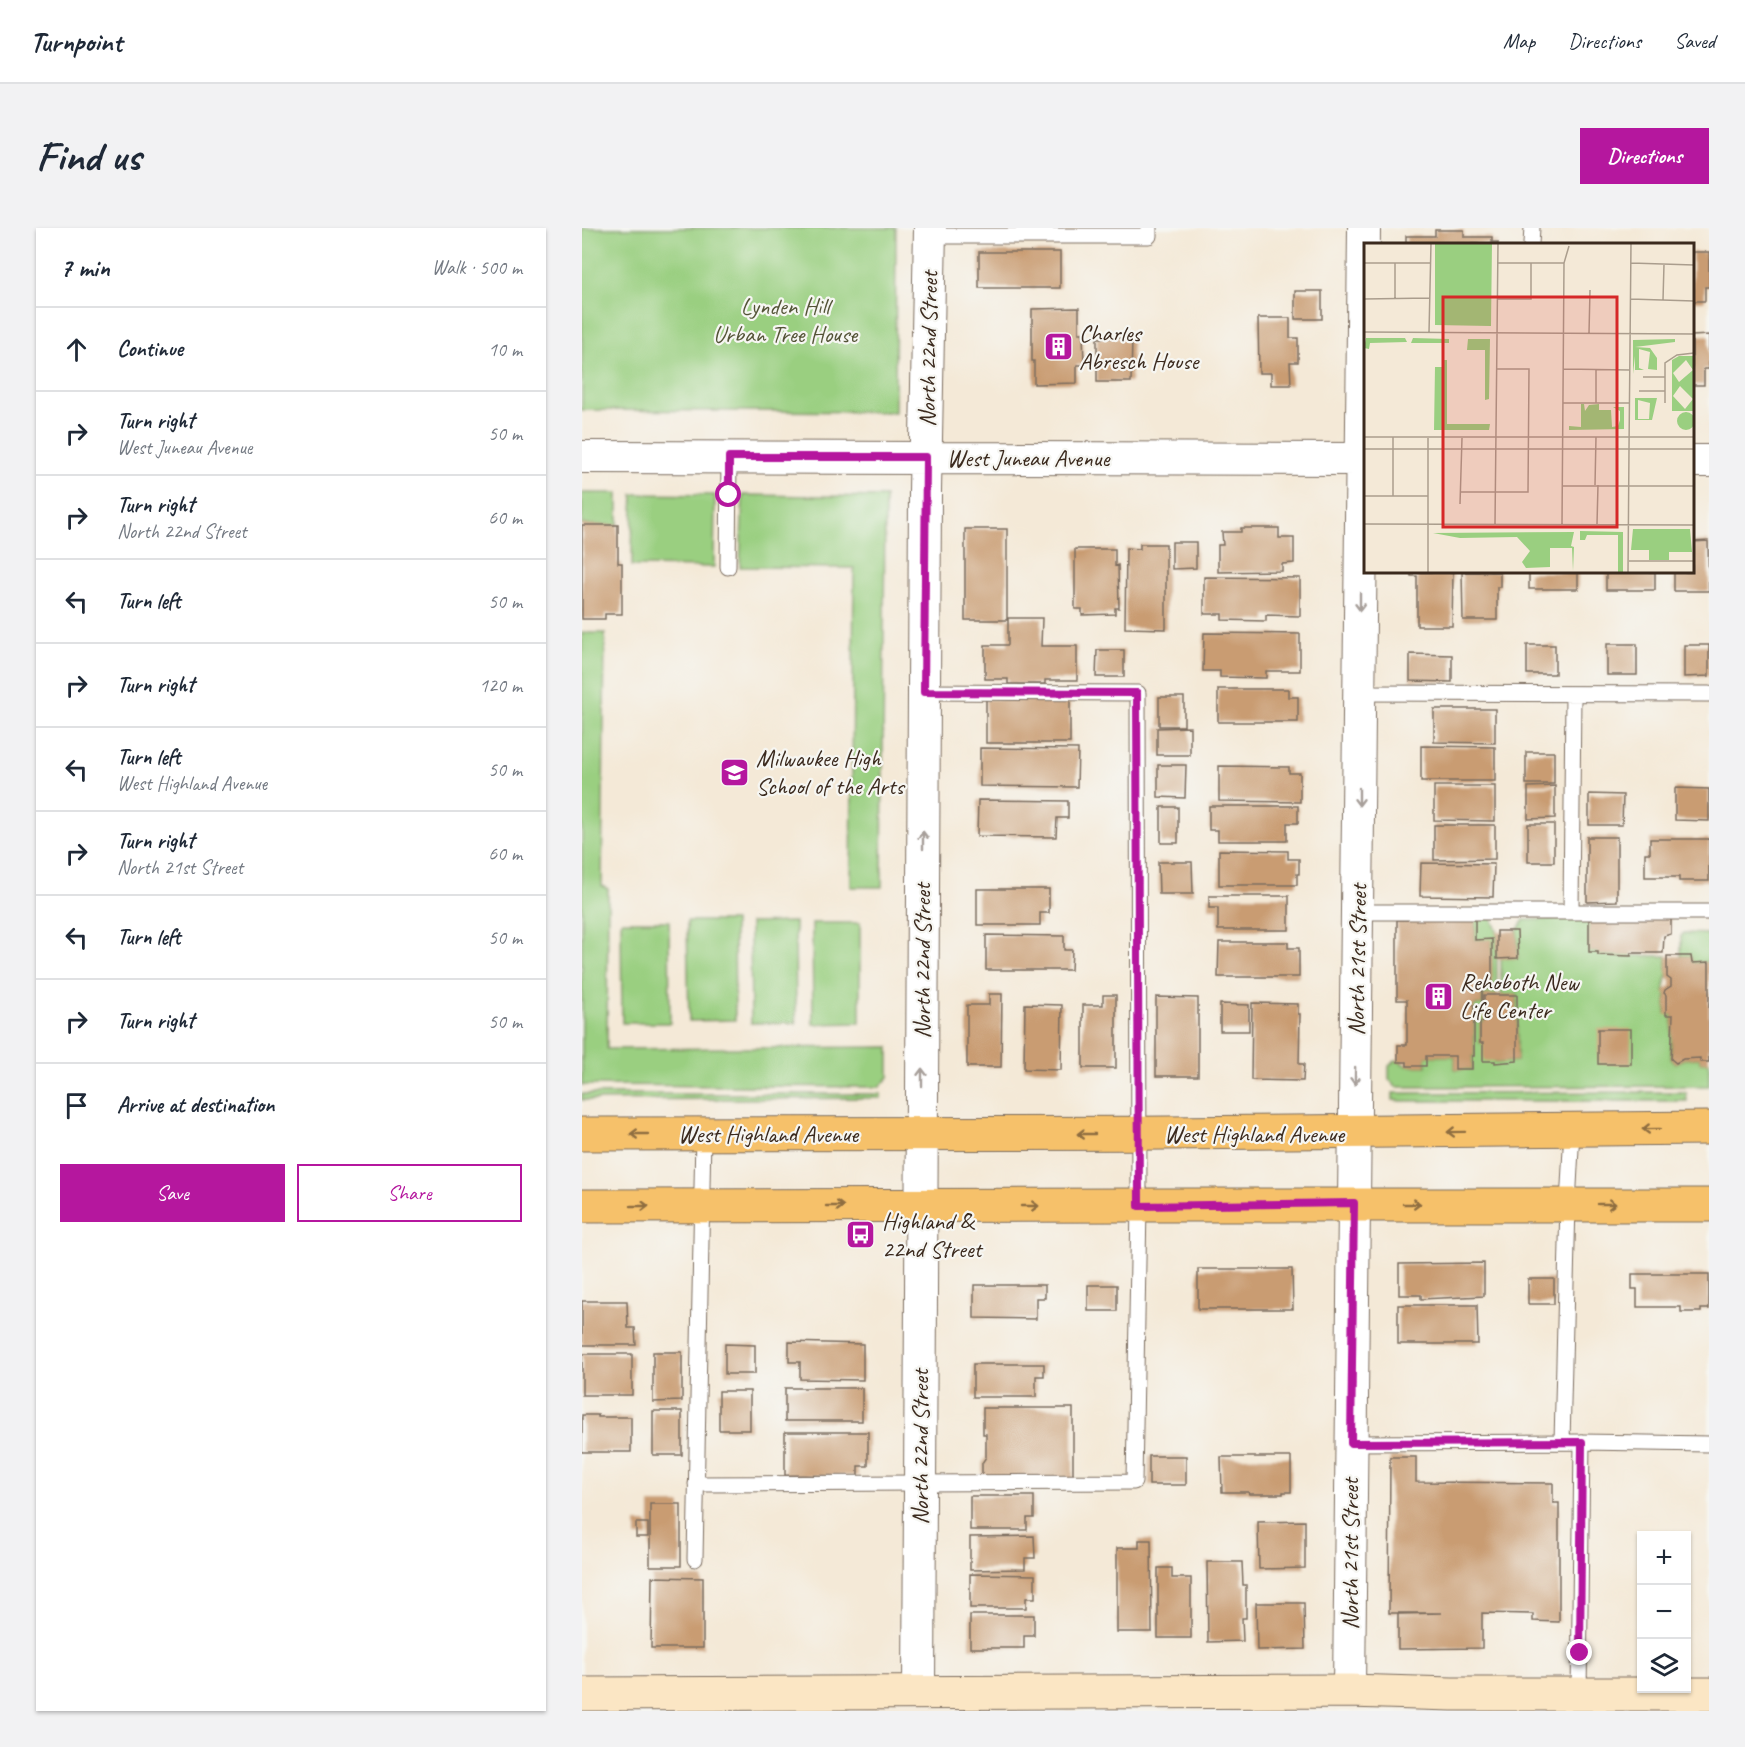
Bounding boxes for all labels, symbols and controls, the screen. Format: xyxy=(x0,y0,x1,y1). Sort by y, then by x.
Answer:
text: Turnpoint xyxy=(30,24,122,59)
text: Map xyxy=(1503,28,1535,54)
text: Directions xyxy=(1568,28,1641,54)
text: Saved xyxy=(1674,28,1715,54)
button: Directions xyxy=(1580,128,1709,184)
text: Find us xyxy=(36,130,141,183)
inset map xyxy=(1364,243,1694,573)
text: 7 min xyxy=(60,251,110,284)
text: Walk · 500 m xyxy=(432,255,522,280)
street label: North 22nd Street xyxy=(912,269,944,427)
park label: Lynden Hill Urban Tree House xyxy=(713,291,859,349)
place label: Charles Abresch House xyxy=(1079,318,1200,376)
building icon: Charles Abresch House xyxy=(1042,331,1074,363)
icon: ahead xyxy=(60,333,93,366)
text: Continue xyxy=(117,335,183,363)
text: 10 m xyxy=(488,337,522,362)
text: Turn right xyxy=(117,407,194,435)
icon: right xyxy=(60,417,93,450)
text: 50 m xyxy=(488,421,522,446)
text: West Juneau Avenue xyxy=(117,435,252,460)
street label: West Juneau Avenue xyxy=(947,443,1111,473)
route start xyxy=(715,481,741,507)
text: Turn right xyxy=(117,491,194,519)
icon: right xyxy=(60,501,93,534)
text: 60 m xyxy=(488,505,522,530)
text: North 22nd Street xyxy=(117,519,247,544)
icon: left xyxy=(60,585,93,618)
text: Turn left xyxy=(117,587,181,615)
text: 50 m xyxy=(488,589,522,614)
one-way arrow xyxy=(1354,591,1366,611)
icon: right xyxy=(60,669,93,702)
text: Turn right xyxy=(117,671,194,699)
text: 120 m xyxy=(479,673,522,698)
text: Turn left xyxy=(117,743,181,771)
place label: Milwaukee High School of the Arts xyxy=(756,743,906,801)
icon: left xyxy=(60,753,93,786)
school or university icon: Milwaukee High School of the Arts xyxy=(719,756,751,788)
text: 50 m xyxy=(488,757,522,782)
text: West Highland Avenue xyxy=(117,771,267,796)
one-way arrow xyxy=(1353,786,1365,806)
text: Turn right xyxy=(117,827,194,855)
one-way arrow xyxy=(917,830,929,850)
icon: right xyxy=(60,837,93,870)
text: 60 m xyxy=(488,841,522,866)
text: North 21st Street xyxy=(117,855,243,880)
street label: North 22nd Street xyxy=(907,881,937,1039)
street label: North 21st Street xyxy=(1341,882,1373,1036)
icon: left xyxy=(60,921,93,954)
text: Turn left xyxy=(117,923,181,951)
text: 50 m xyxy=(488,925,522,950)
place label: Rehoboth New Life Center xyxy=(1460,967,1580,1025)
building icon: Rehoboth New Life Center xyxy=(1423,980,1455,1012)
icon: right xyxy=(60,1005,93,1038)
text: Turn right xyxy=(117,1007,194,1035)
text: 50 m xyxy=(488,1009,522,1034)
one-way arrow xyxy=(1349,1065,1361,1085)
one-way arrow xyxy=(916,1067,928,1087)
icon: arrive xyxy=(60,1089,93,1122)
text: Arrive at destination xyxy=(117,1091,274,1119)
street label: West Highland Avenue xyxy=(678,1119,860,1149)
street label: West Highland Avenue xyxy=(1164,1119,1346,1149)
one-way arrow xyxy=(1641,1123,1661,1135)
one-way arrow xyxy=(1446,1126,1466,1137)
one-way arrow xyxy=(629,1128,649,1140)
one-way arrow xyxy=(1076,1128,1096,1140)
button: Save xyxy=(60,1164,285,1222)
button: Share xyxy=(297,1164,522,1222)
one-way arrow xyxy=(1402,1198,1422,1210)
one-way arrow xyxy=(1597,1198,1617,1210)
one-way arrow xyxy=(630,1200,650,1212)
one-way arrow xyxy=(825,1200,845,1212)
one-way arrow xyxy=(1020,1200,1040,1212)
place label: Highland & 22nd Street xyxy=(882,1206,983,1264)
bus stop icon: Highland & 22nd Street xyxy=(845,1219,877,1251)
street label: North 22nd Street xyxy=(905,1367,935,1525)
street label: North 21st Street xyxy=(1335,1476,1365,1630)
map controls xyxy=(1637,1531,1691,1693)
button: + xyxy=(1637,1531,1691,1585)
button: − xyxy=(1637,1585,1691,1639)
route end xyxy=(1566,1639,1592,1665)
button: layers xyxy=(1637,1639,1691,1693)

